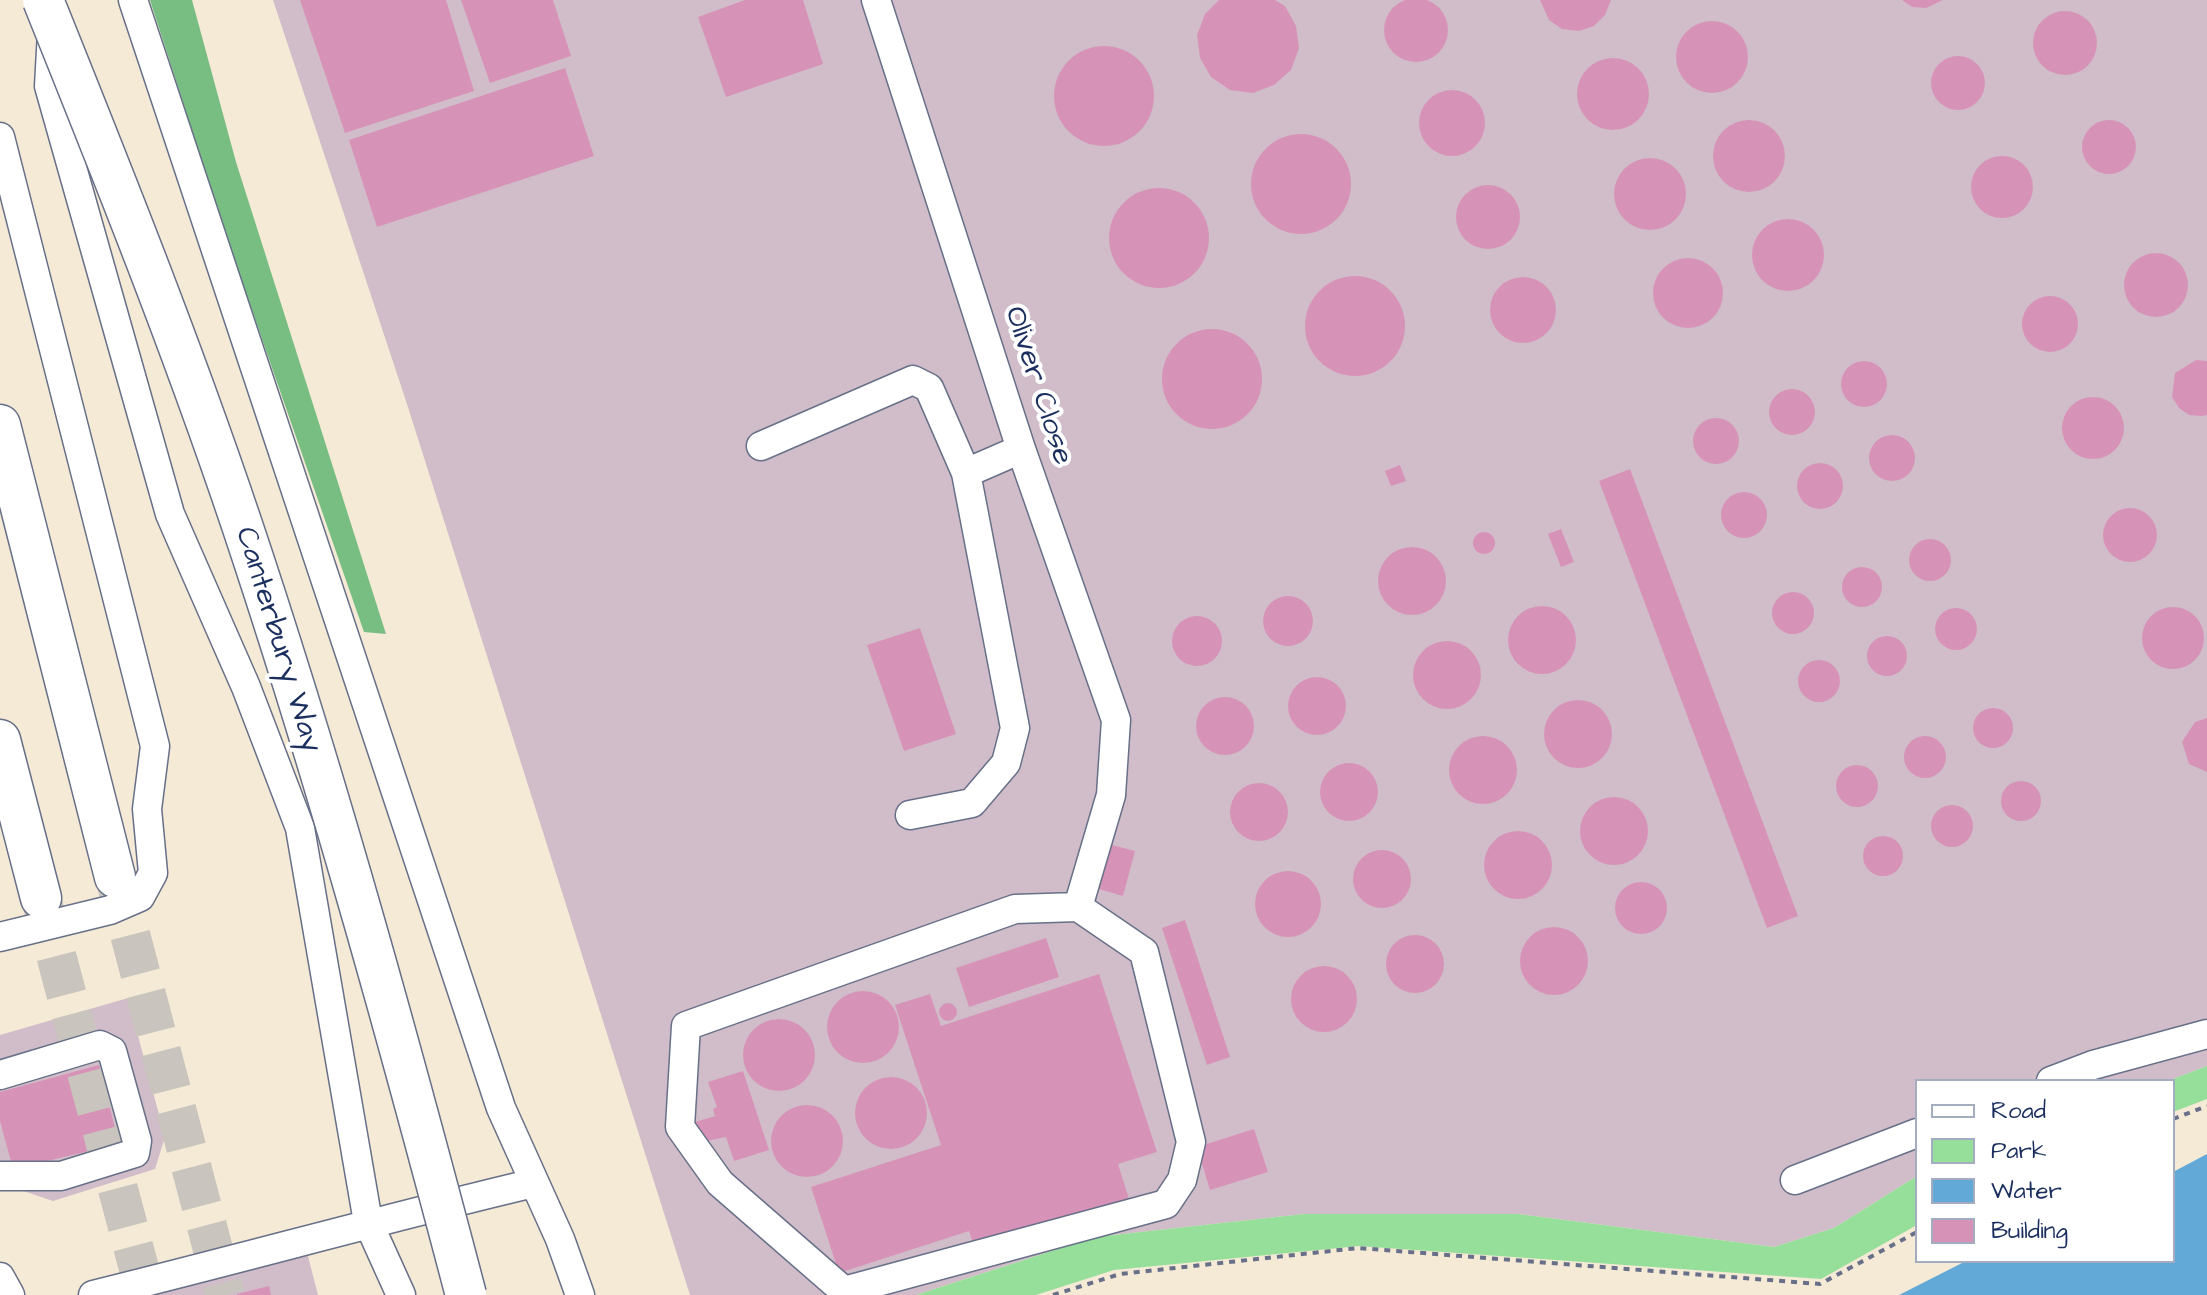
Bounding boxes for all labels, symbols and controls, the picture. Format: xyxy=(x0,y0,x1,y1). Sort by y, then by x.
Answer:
street label: Oliver Close xyxy=(995,303,1079,469)
street label: Canterbury Way xyxy=(226,523,328,757)
legend xyxy=(1915,1079,2175,1263)
text: Road xyxy=(1991,1094,2046,1128)
text: Park xyxy=(1991,1134,2047,1168)
text: Water xyxy=(1991,1174,2062,1208)
text: Building xyxy=(1991,1214,2068,1248)

